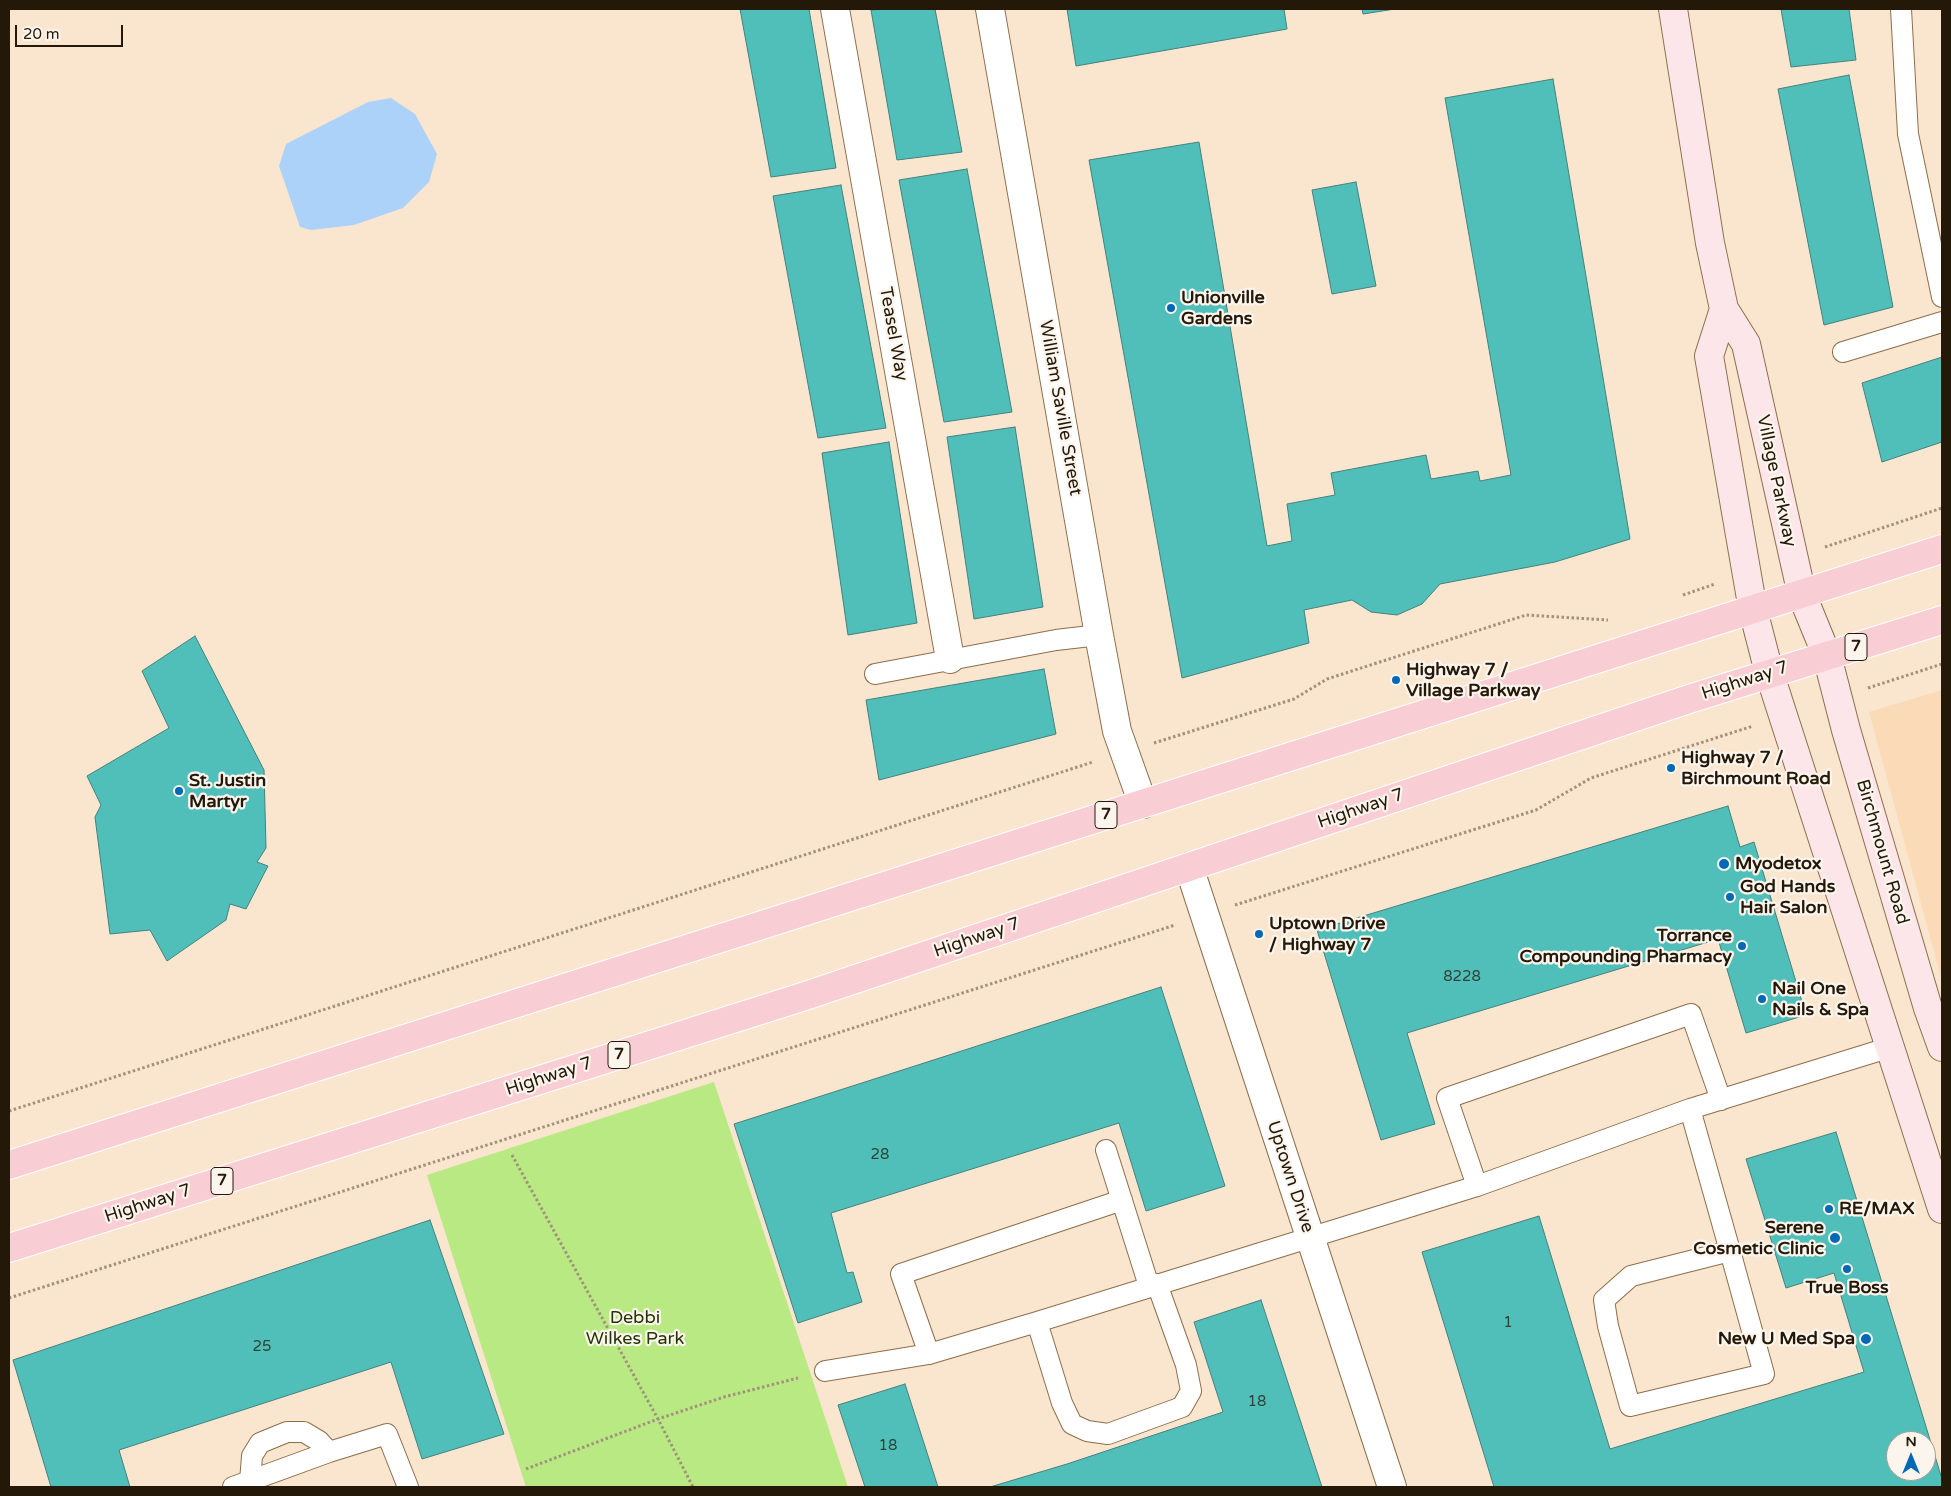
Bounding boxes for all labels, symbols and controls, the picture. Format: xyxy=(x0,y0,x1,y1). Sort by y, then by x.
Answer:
scale bar xyxy=(18,15,125,47)
text: 20 m xyxy=(23,25,60,43)
street label: Teasel Way xyxy=(874,285,912,383)
place label: Unionville Gardens xyxy=(1181,287,1265,330)
marker: Unionville Gardens xyxy=(1165,302,1177,314)
street label: William Saville Street xyxy=(1034,319,1086,497)
street label: Village Parkway xyxy=(1751,413,1801,549)
road number: 7 xyxy=(1845,634,1867,660)
street label: Highway 7 xyxy=(1699,657,1791,705)
place label: Highway 7 / Village Parkway xyxy=(1406,659,1540,702)
marker: Highway 7 / Village Parkway xyxy=(1390,674,1402,686)
place label: Highway 7 / Birchmount Road xyxy=(1681,747,1831,790)
marker: Highway 7 / Birchmount Road xyxy=(1665,762,1677,774)
place label: St. Justin Martyr xyxy=(189,770,266,812)
street label: Birchmount Road xyxy=(1851,777,1913,927)
street label: Highway 7 xyxy=(1315,784,1407,834)
marker: St. Justin Martyr xyxy=(173,785,185,797)
road number: 7 xyxy=(1095,802,1117,828)
place label: Myodetox xyxy=(1735,853,1821,875)
marker: Myodetox xyxy=(1717,857,1731,871)
place label: God Hands Hair Salon xyxy=(1740,876,1835,919)
marker: God Hands Hair Salon xyxy=(1724,891,1736,903)
street label: Highway 7 xyxy=(931,913,1023,963)
place label: Uptown Drive / Highway 7 xyxy=(1269,913,1385,956)
place label: Torrance Compounding Pharmacy xyxy=(1519,925,1732,968)
marker: Uptown Drive / Highway 7 xyxy=(1253,928,1265,940)
marker: Torrance Compounding Pharmacy xyxy=(1736,940,1748,952)
house number: 8228 xyxy=(1443,968,1481,986)
place label: Nail One Nails & Spa xyxy=(1772,978,1869,1021)
marker: Nail One Nails & Spa xyxy=(1756,993,1768,1005)
road number: 7 xyxy=(608,1042,630,1068)
street label: Highway 7 xyxy=(503,1053,595,1101)
street label: Uptown Drive xyxy=(1262,1118,1318,1236)
house number: 28 xyxy=(871,1146,889,1164)
road number: 7 xyxy=(211,1168,233,1194)
street label: Highway 7 xyxy=(102,1180,194,1228)
place label: RE/MAX xyxy=(1839,1198,1915,1220)
marker: RE/MAX xyxy=(1823,1203,1835,1215)
place label: Serene Cosmetic Clinic xyxy=(1693,1217,1824,1260)
marker: Serene Cosmetic Clinic xyxy=(1828,1231,1842,1245)
marker: True Boss xyxy=(1841,1263,1853,1275)
place label: True Boss xyxy=(1805,1277,1889,1299)
park label: Debbi Wilkes Park xyxy=(586,1307,684,1350)
house number: 1 xyxy=(1503,1314,1513,1332)
place label: New U Med Spa xyxy=(1718,1328,1855,1350)
marker: New U Med Spa xyxy=(1859,1332,1873,1346)
house number: 25 xyxy=(253,1338,271,1356)
house number: 18 xyxy=(1248,1393,1266,1411)
north arrow xyxy=(1886,1431,1936,1481)
text: N xyxy=(1905,1433,1917,1450)
house number: 18 xyxy=(879,1437,897,1455)

